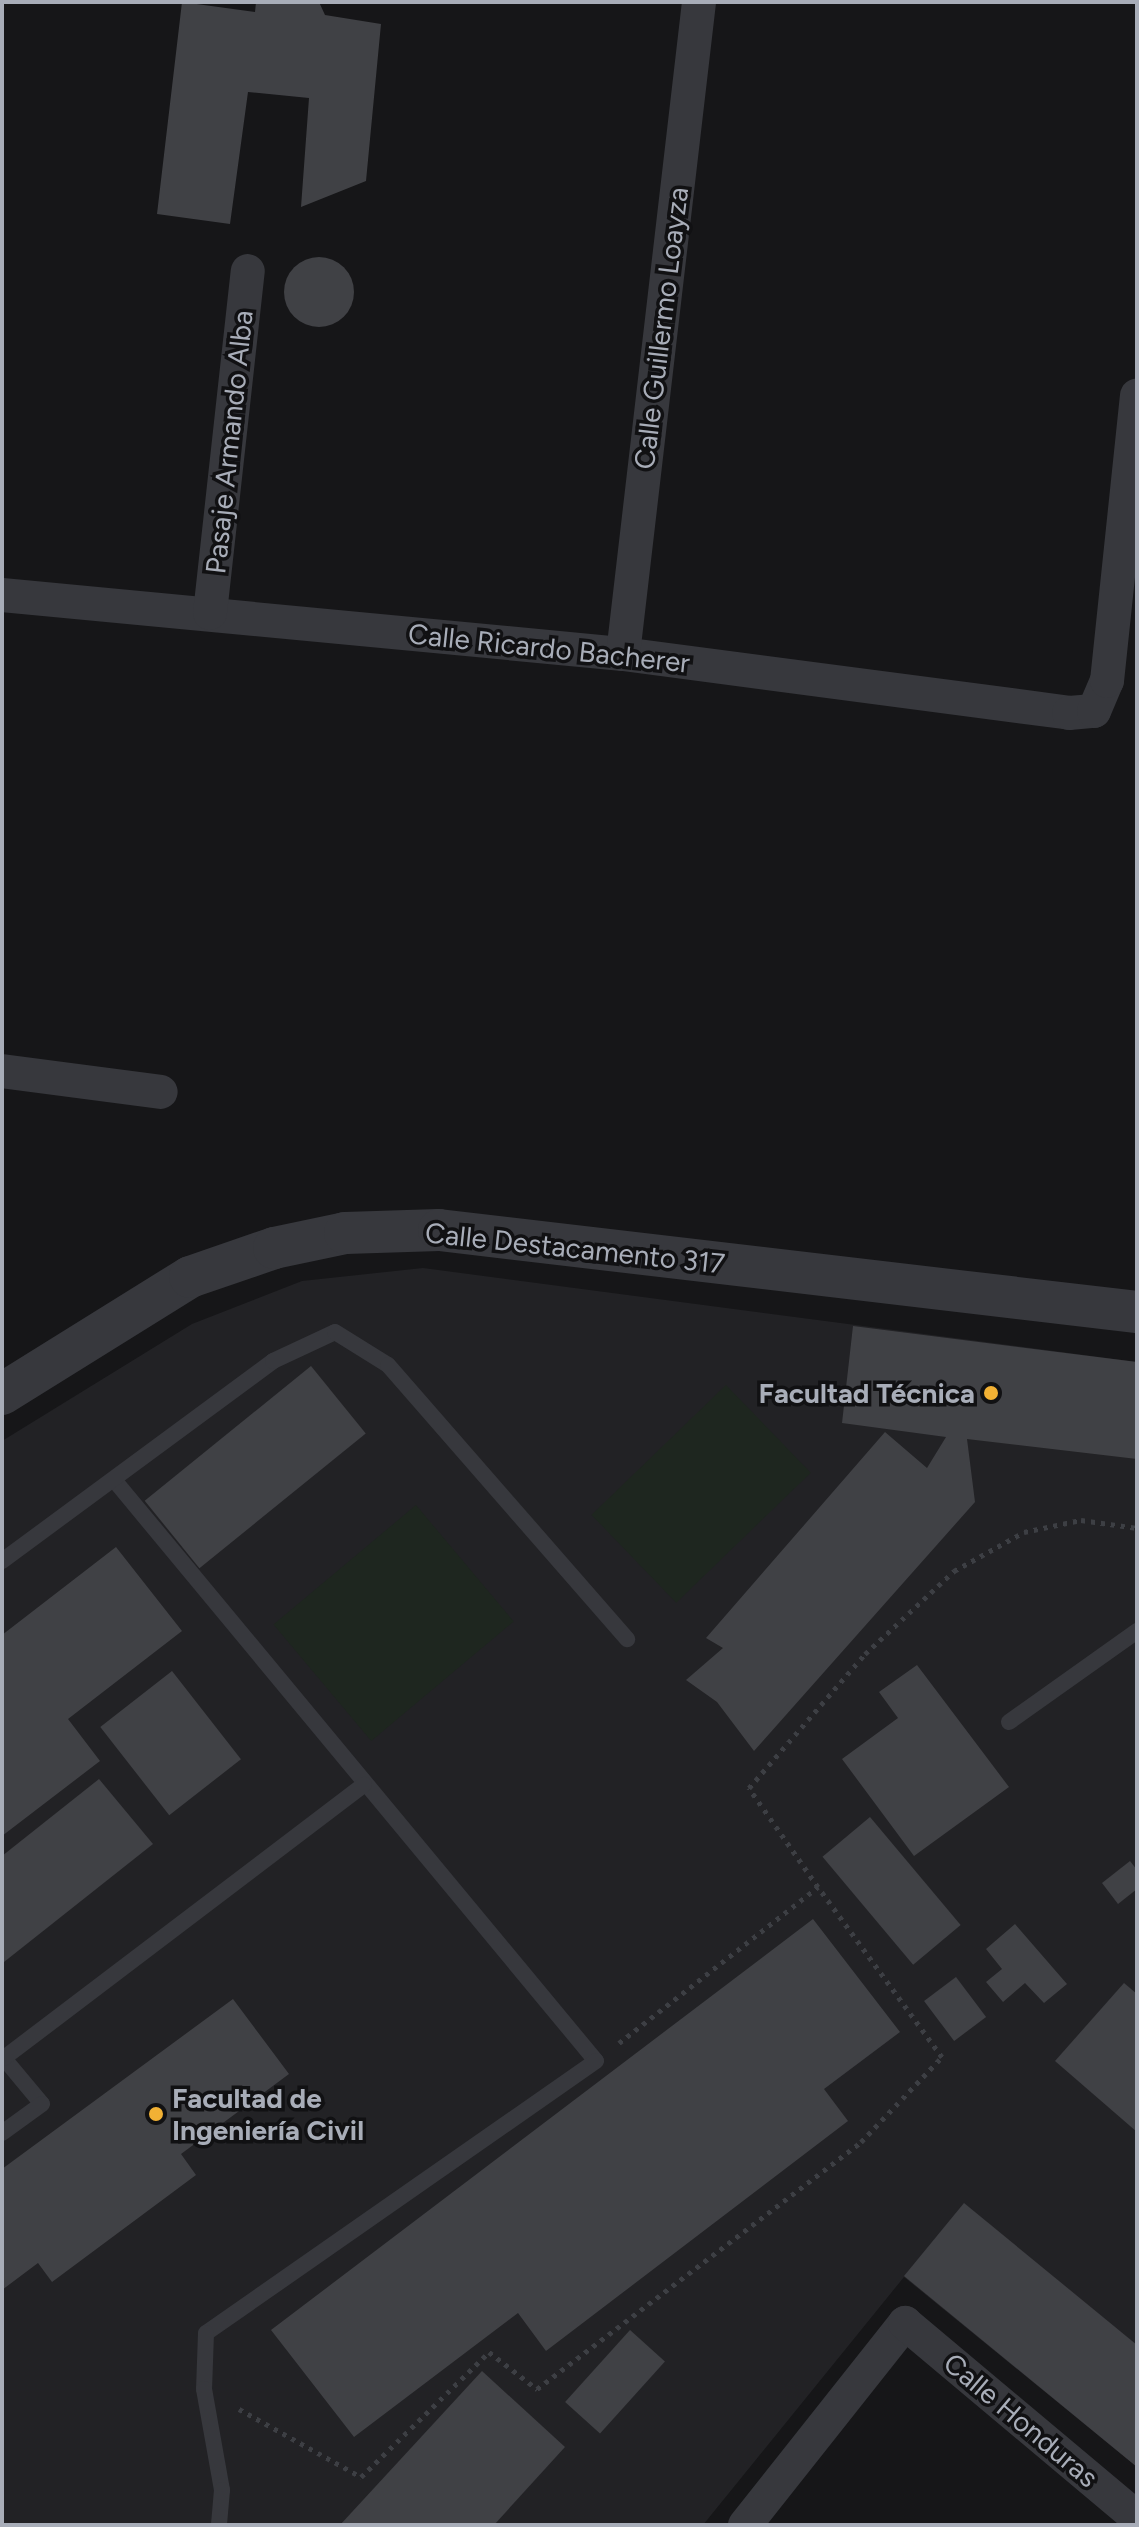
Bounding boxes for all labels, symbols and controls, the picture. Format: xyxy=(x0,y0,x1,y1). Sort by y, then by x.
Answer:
street label: Calle Guillermo Loayza xyxy=(627,185,695,471)
street label: Pasaje Armando Alba xyxy=(198,309,260,575)
street label: Calle Ricardo Bacherer xyxy=(406,616,692,680)
street label: Calle Destacamento 317 xyxy=(424,1216,726,1280)
place label: Facultad Técnica xyxy=(759,1376,975,1410)
marker: Facultad Técnica xyxy=(982,1384,1000,1402)
place label: Facultad de Ingeniería Civil xyxy=(172,2081,364,2147)
marker: Facultad de Ingeniería Civil xyxy=(147,2105,165,2123)
street label: Calle Honduras xyxy=(937,2346,1105,2494)

